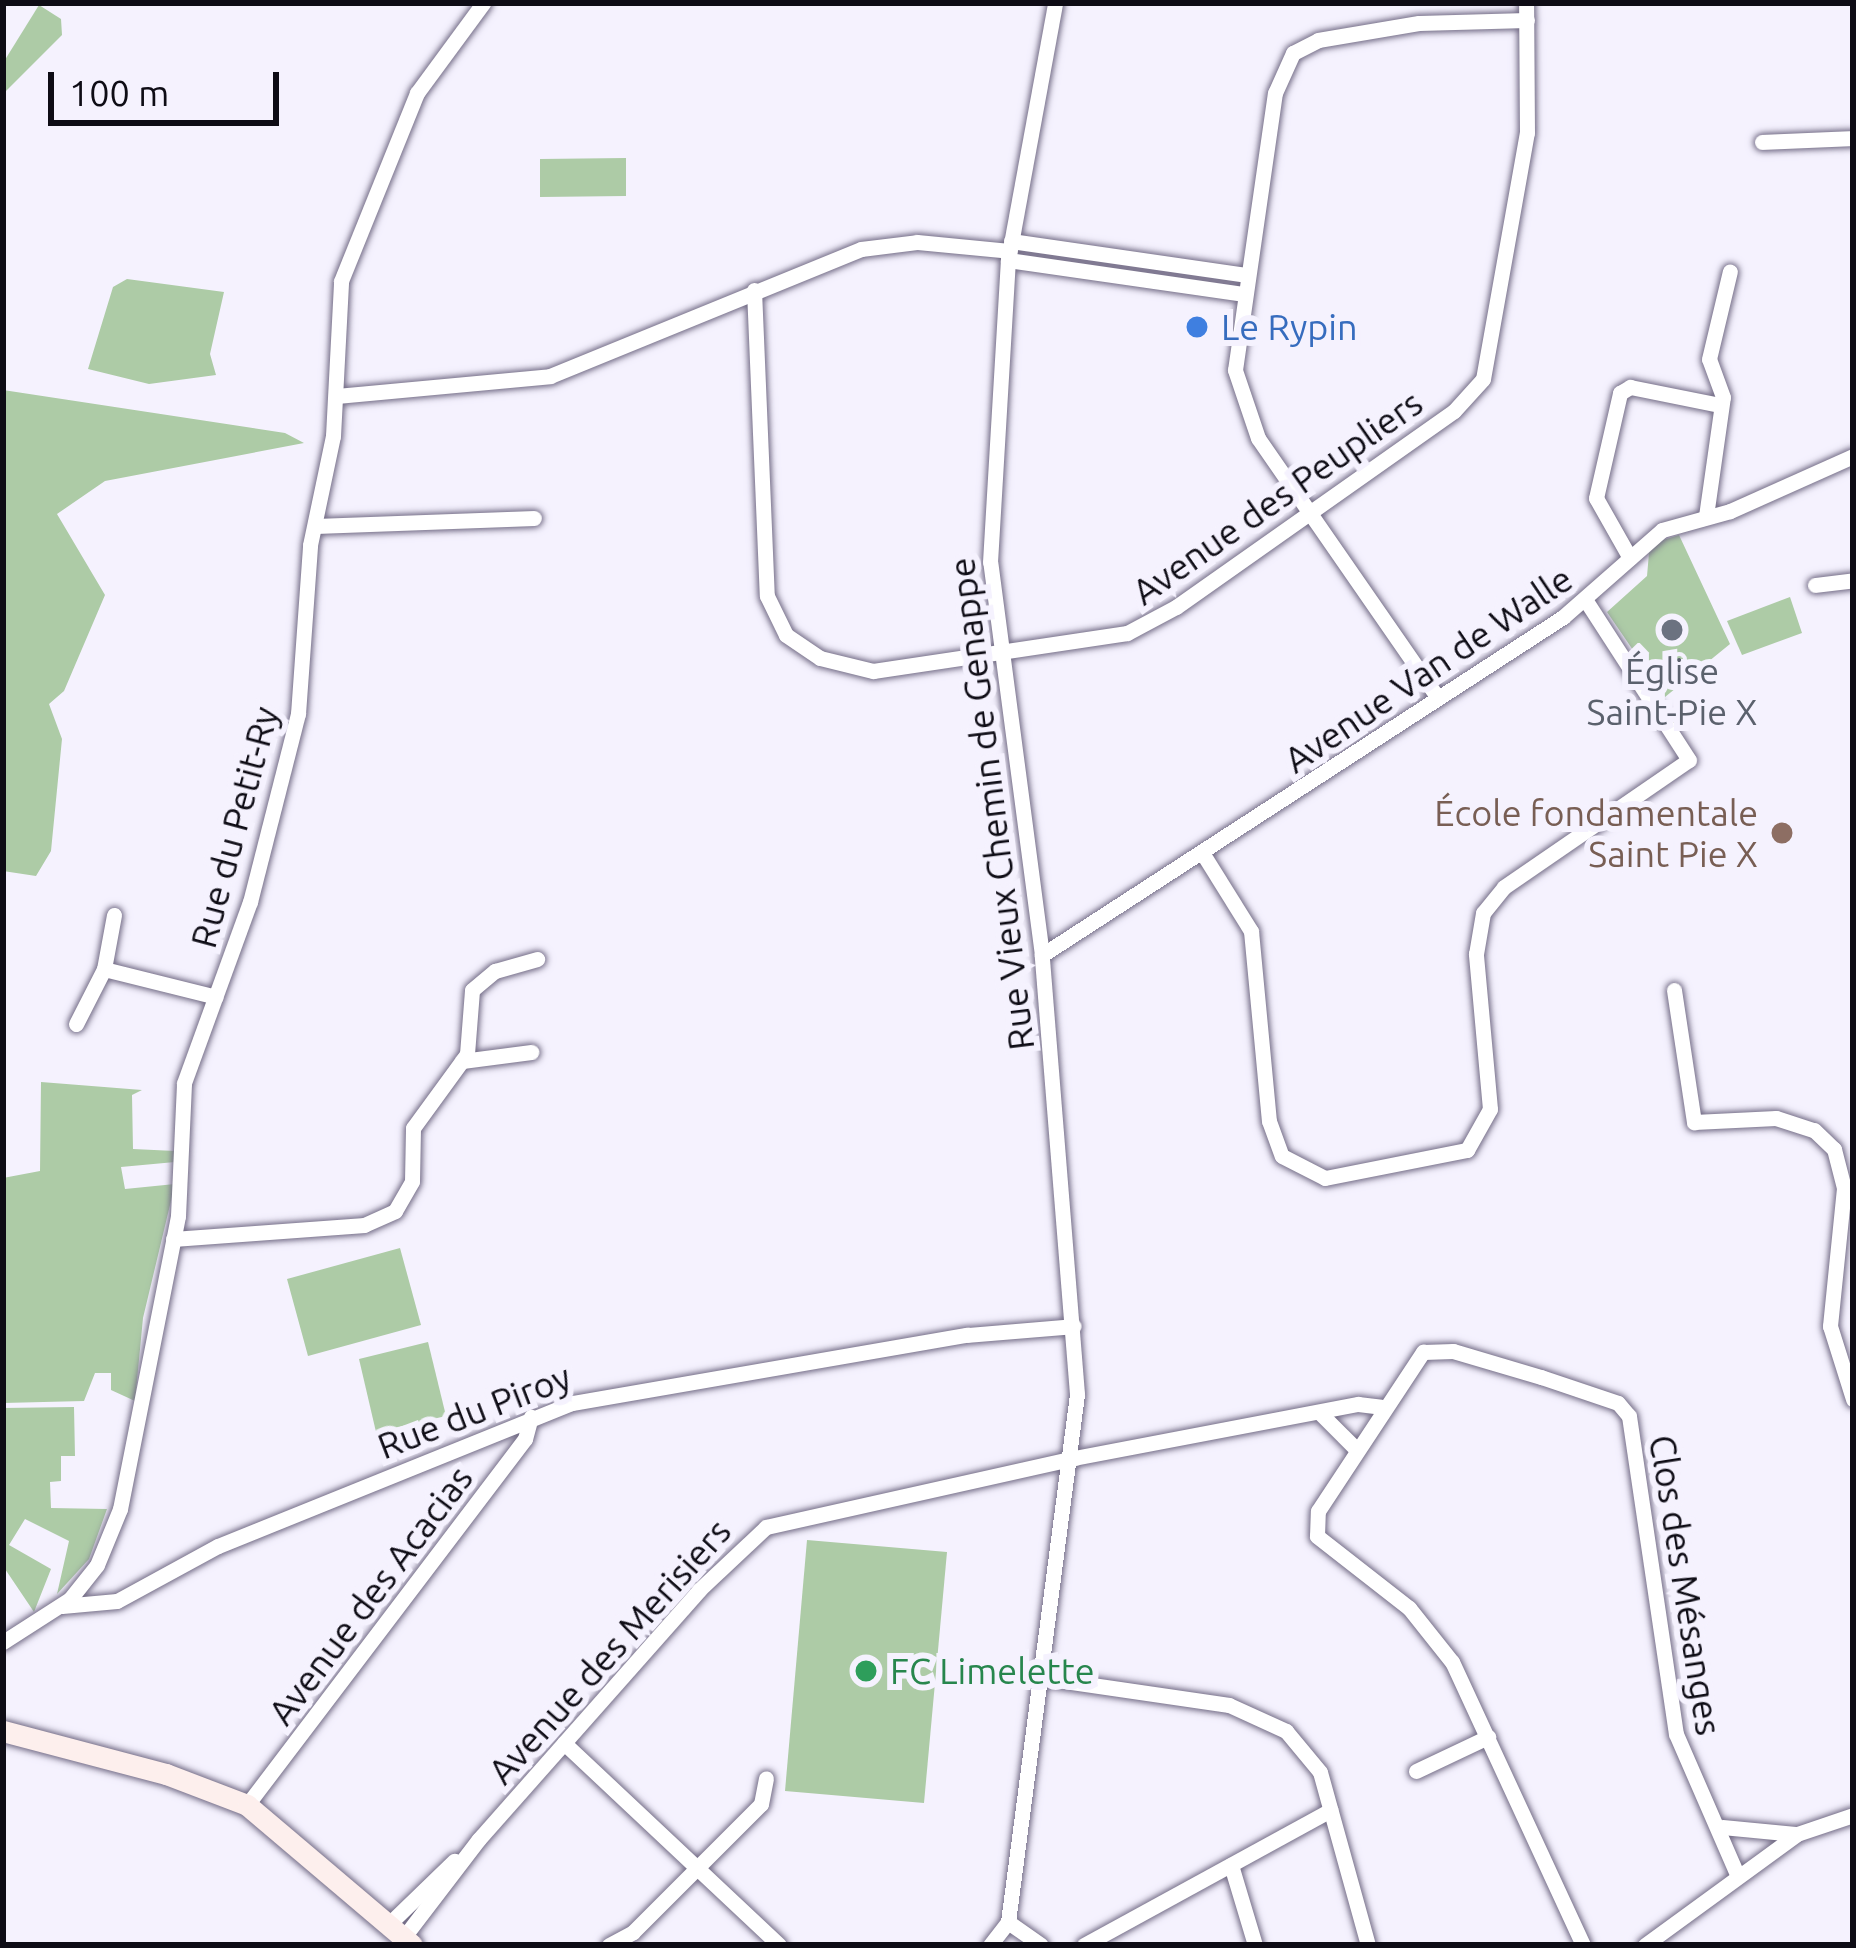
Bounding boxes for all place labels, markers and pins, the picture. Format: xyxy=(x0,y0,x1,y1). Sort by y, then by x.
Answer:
place label: Le Rypin xyxy=(1221,305,1358,349)
marker: Le Rypin xyxy=(1184,314,1210,340)
marker: Église Saint-Pie X xyxy=(1659,617,1685,643)
place label: Église Saint-Pie X xyxy=(1587,648,1757,733)
place label: École fondamentale Saint Pie X xyxy=(1434,790,1758,875)
marker: École fondamentale Saint Pie X xyxy=(1769,820,1795,846)
place label: FC Limelette xyxy=(890,1649,1095,1693)
marker: FC Limelette xyxy=(853,1658,879,1684)

